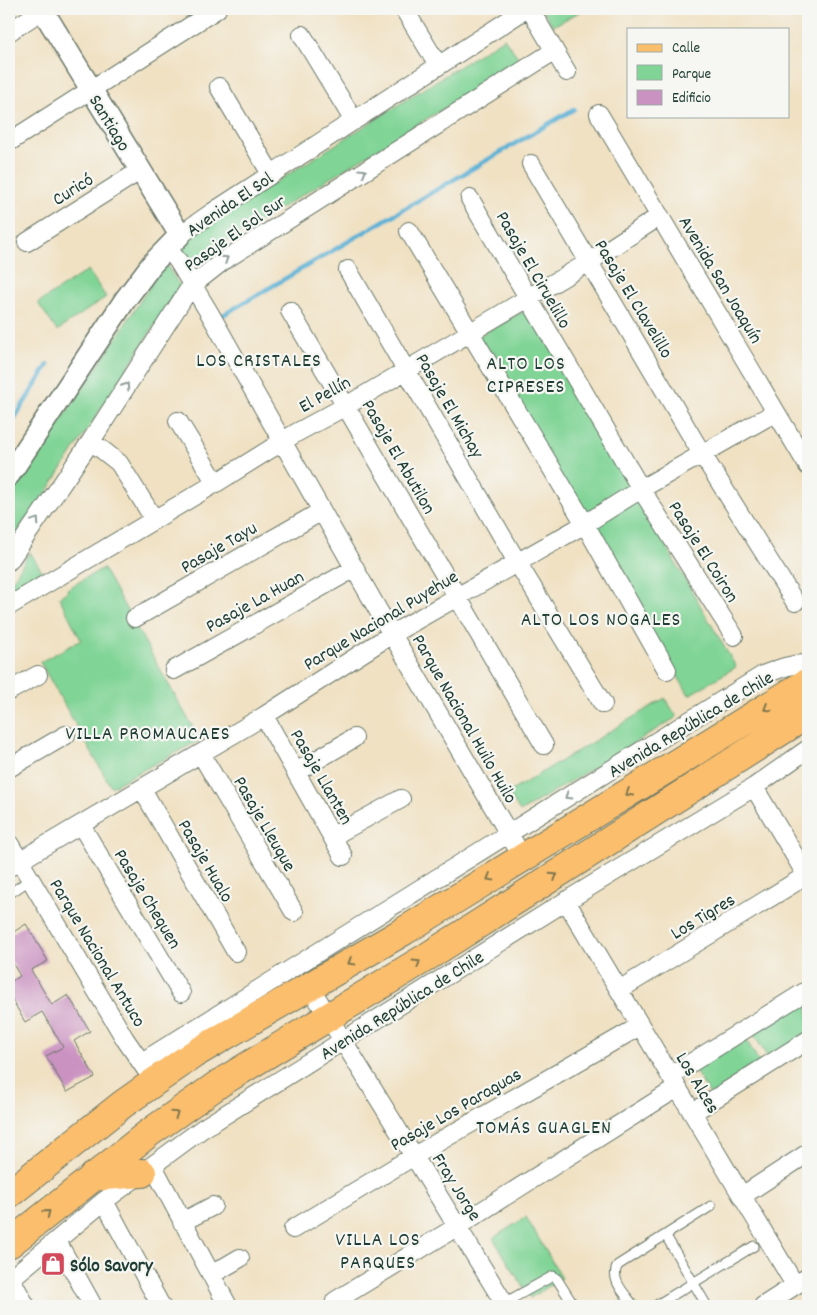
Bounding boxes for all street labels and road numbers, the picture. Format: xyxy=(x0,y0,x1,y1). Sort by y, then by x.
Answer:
street label: Santiago xyxy=(80,90,136,157)
street label: Avenida El Sol xyxy=(182,167,280,245)
street label: Curicó xyxy=(48,168,100,214)
street label: Pasaje El Sol Sur xyxy=(180,190,292,280)
street label: Pasaje El Ciruelillo xyxy=(487,207,577,334)
street label: Avenida San Joaquín xyxy=(670,212,768,350)
street label: Pasaje El Clavelillo xyxy=(586,235,678,364)
street label: Pasaje El Michay xyxy=(407,349,489,465)
street label: El Pellín xyxy=(295,371,357,421)
street label: Pasaje El Abutilon xyxy=(353,395,441,520)
street label: Pasaje El Coiron xyxy=(660,497,744,609)
street label: Pasaje Tayu xyxy=(176,516,263,582)
street label: Pasaje La Huan xyxy=(202,565,310,641)
street label: Parque Nacional Puyehue xyxy=(299,565,464,679)
street label: Parque Nacional Huilo Huilo xyxy=(403,630,523,809)
street label: Avenida República de Chile xyxy=(604,666,780,786)
street label: Pasaje Llanten xyxy=(282,725,358,831)
street label: Pasaje Lleuque xyxy=(225,772,301,877)
street label: Pasaje Hualo xyxy=(169,815,239,908)
street label: Pasaje Chequen xyxy=(105,845,187,955)
street label: Parque Nacional Antuco xyxy=(41,874,151,1033)
street label: Los Tigres xyxy=(666,888,741,948)
street label: Avenida República de Chile xyxy=(316,945,490,1068)
street label: Los Alces xyxy=(667,1048,725,1120)
street label: Pasaje Los Paraguas xyxy=(386,1062,527,1160)
street label: Fray Jorge xyxy=(424,1149,487,1227)

